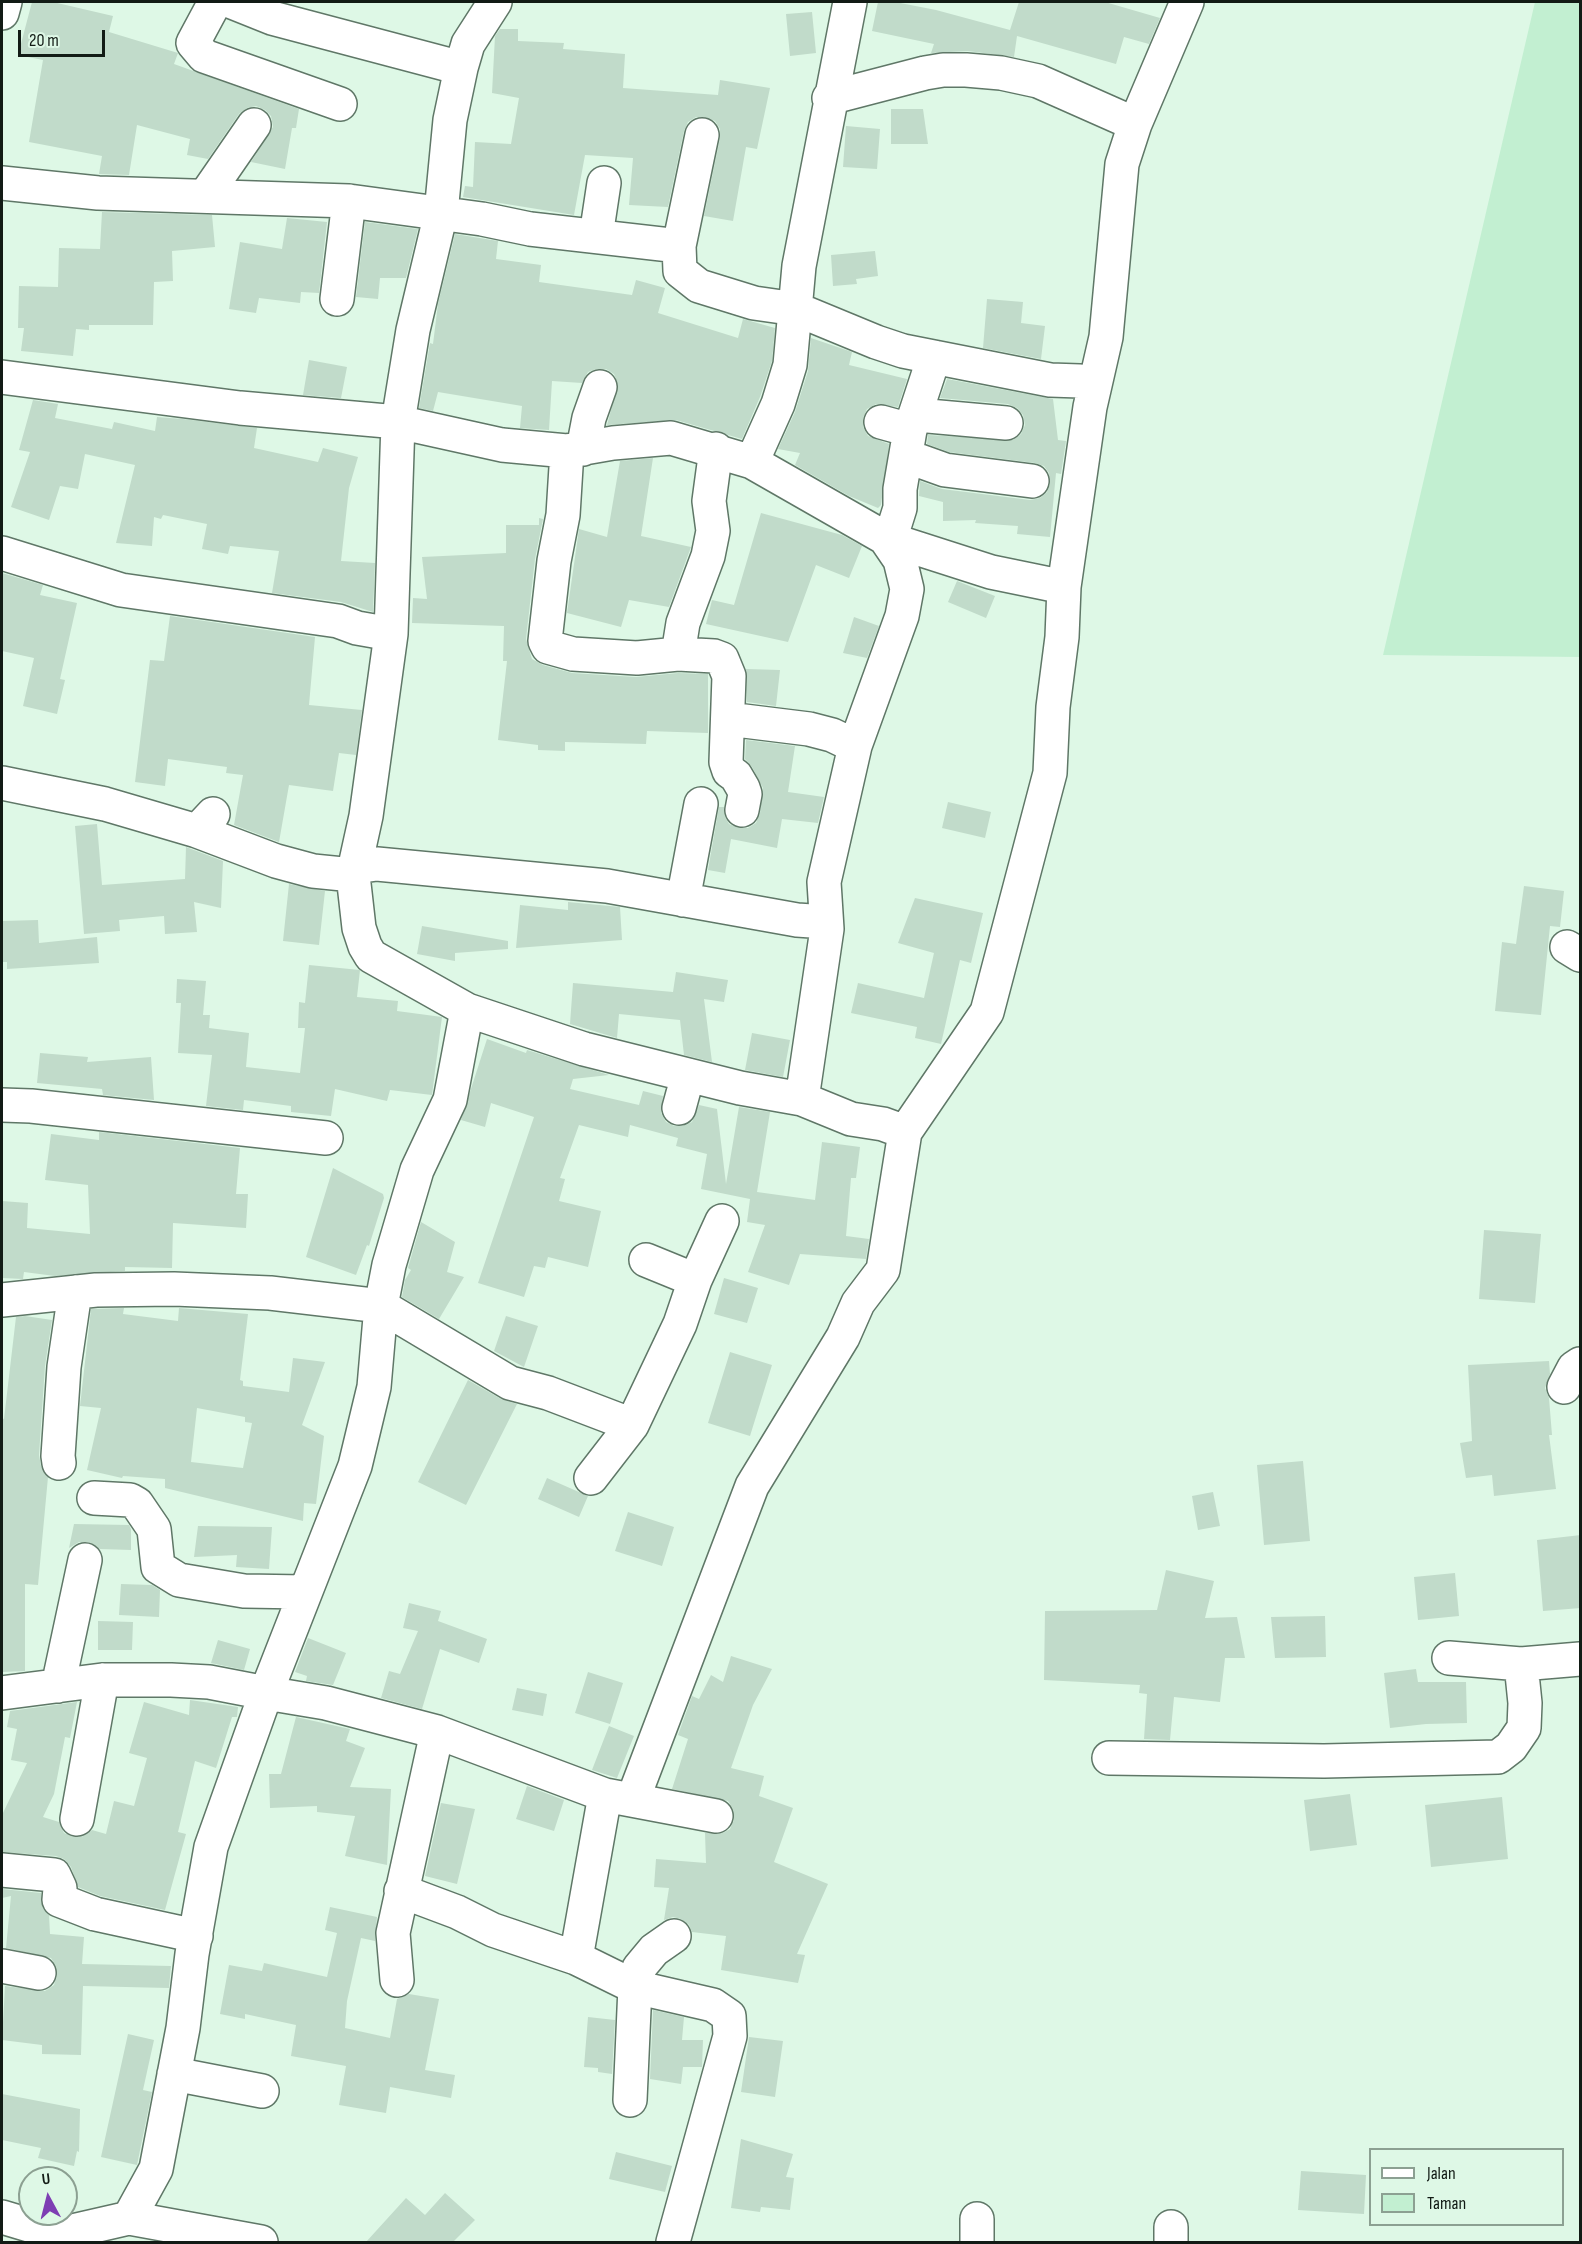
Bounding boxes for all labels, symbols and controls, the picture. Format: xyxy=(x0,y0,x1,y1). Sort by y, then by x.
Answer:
scale bar xyxy=(21,18,108,56)
text: 20 m xyxy=(29,30,59,51)
legend xyxy=(1369,2148,1564,2226)
text: Jalan xyxy=(1427,2163,1456,2184)
north arrow xyxy=(18,2166,78,2226)
text: U xyxy=(41,2170,51,2190)
text: Taman xyxy=(1427,2193,1466,2214)

